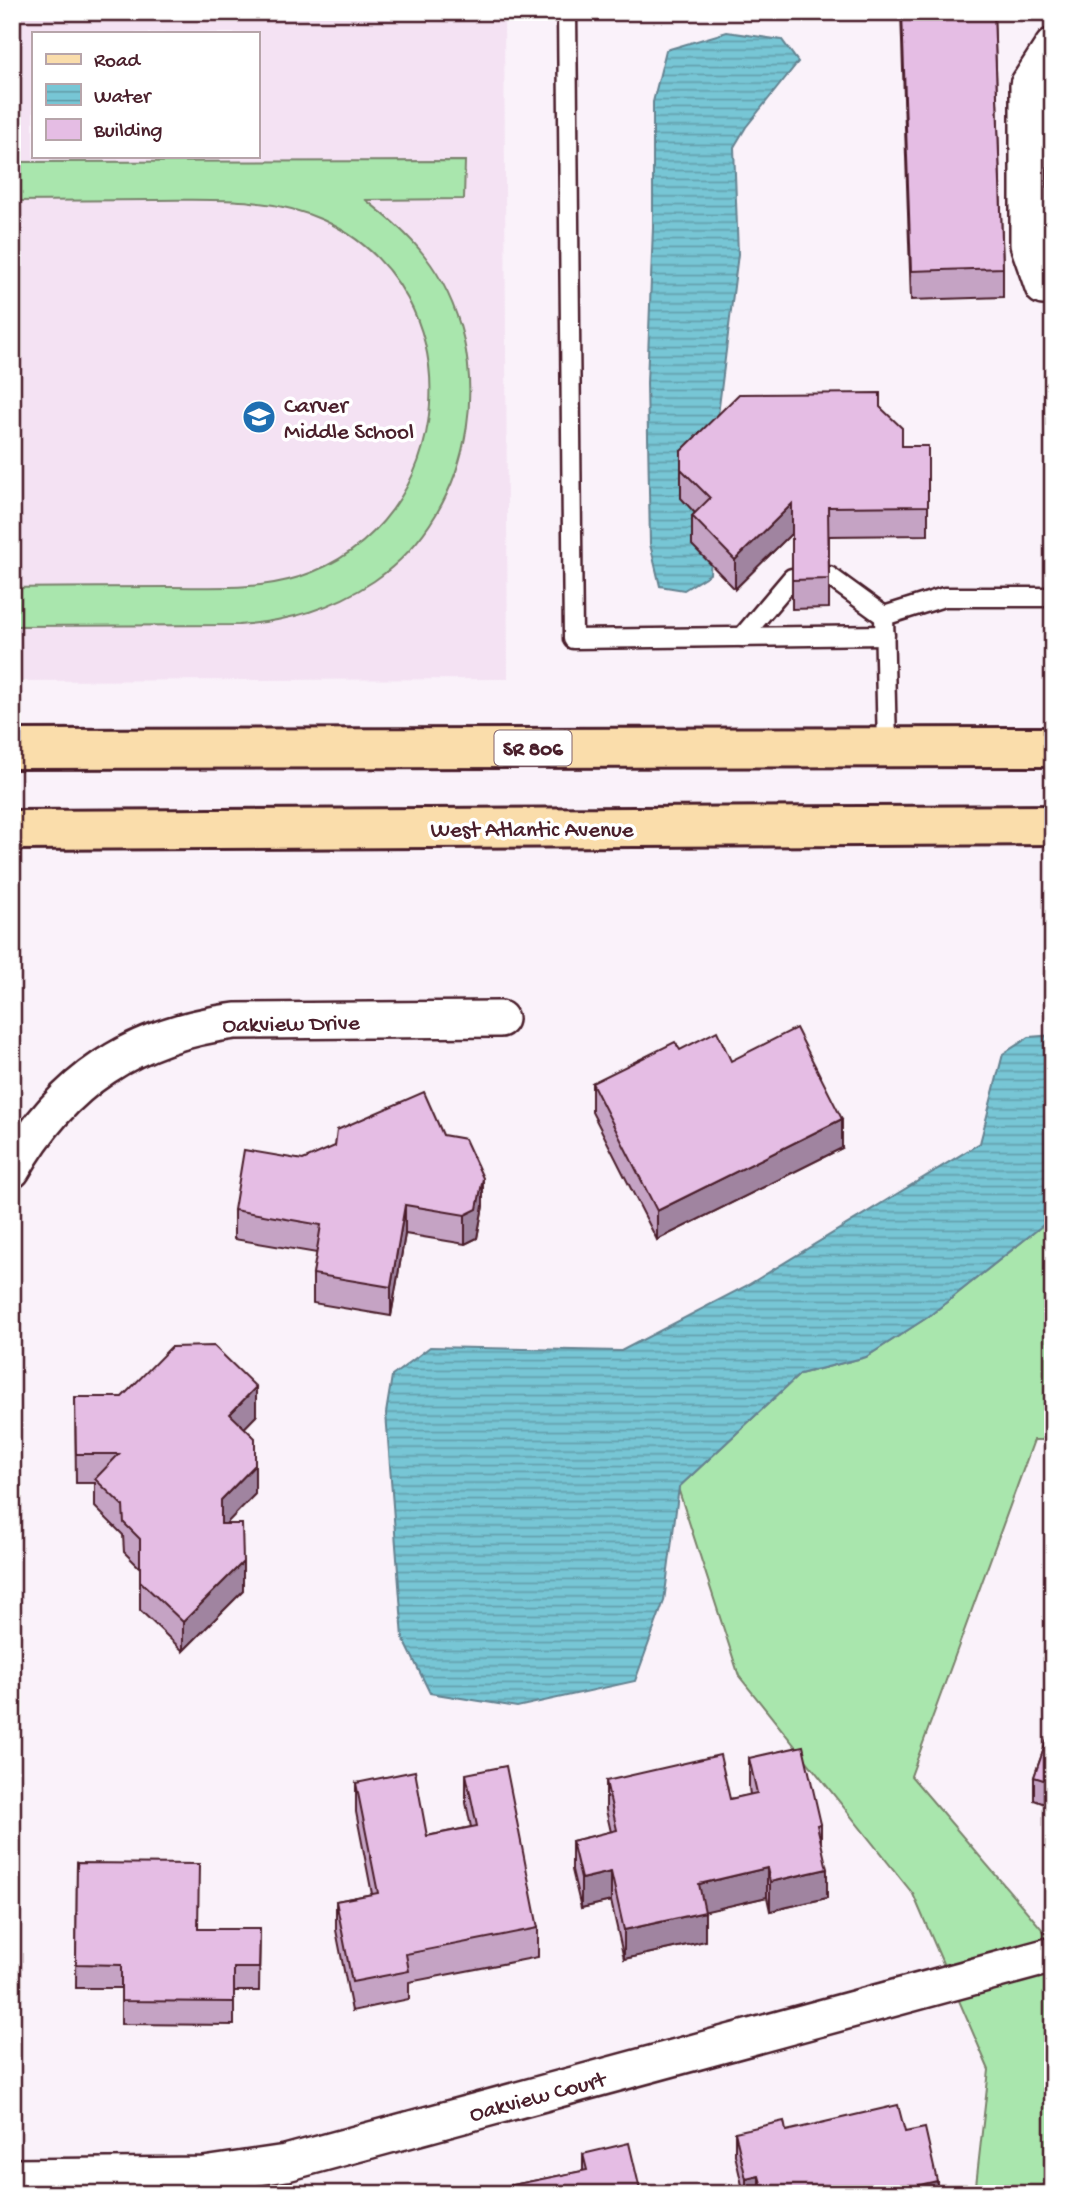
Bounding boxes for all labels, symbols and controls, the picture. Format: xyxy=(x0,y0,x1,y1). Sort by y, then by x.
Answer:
legend xyxy=(32,32,259,158)
text: Road xyxy=(94,50,142,75)
text: Water xyxy=(94,86,152,111)
text: Building xyxy=(93,120,163,145)
place label: Carver Middle School xyxy=(284,394,414,447)
school or university icon: Carver Middle School xyxy=(240,398,278,436)
road number: SR 806 xyxy=(494,730,572,766)
street label: West Atlantic Avenue xyxy=(430,818,635,845)
street label: Oakview Drive xyxy=(222,1011,361,1040)
street label: Oakview Court xyxy=(467,2067,611,2130)

